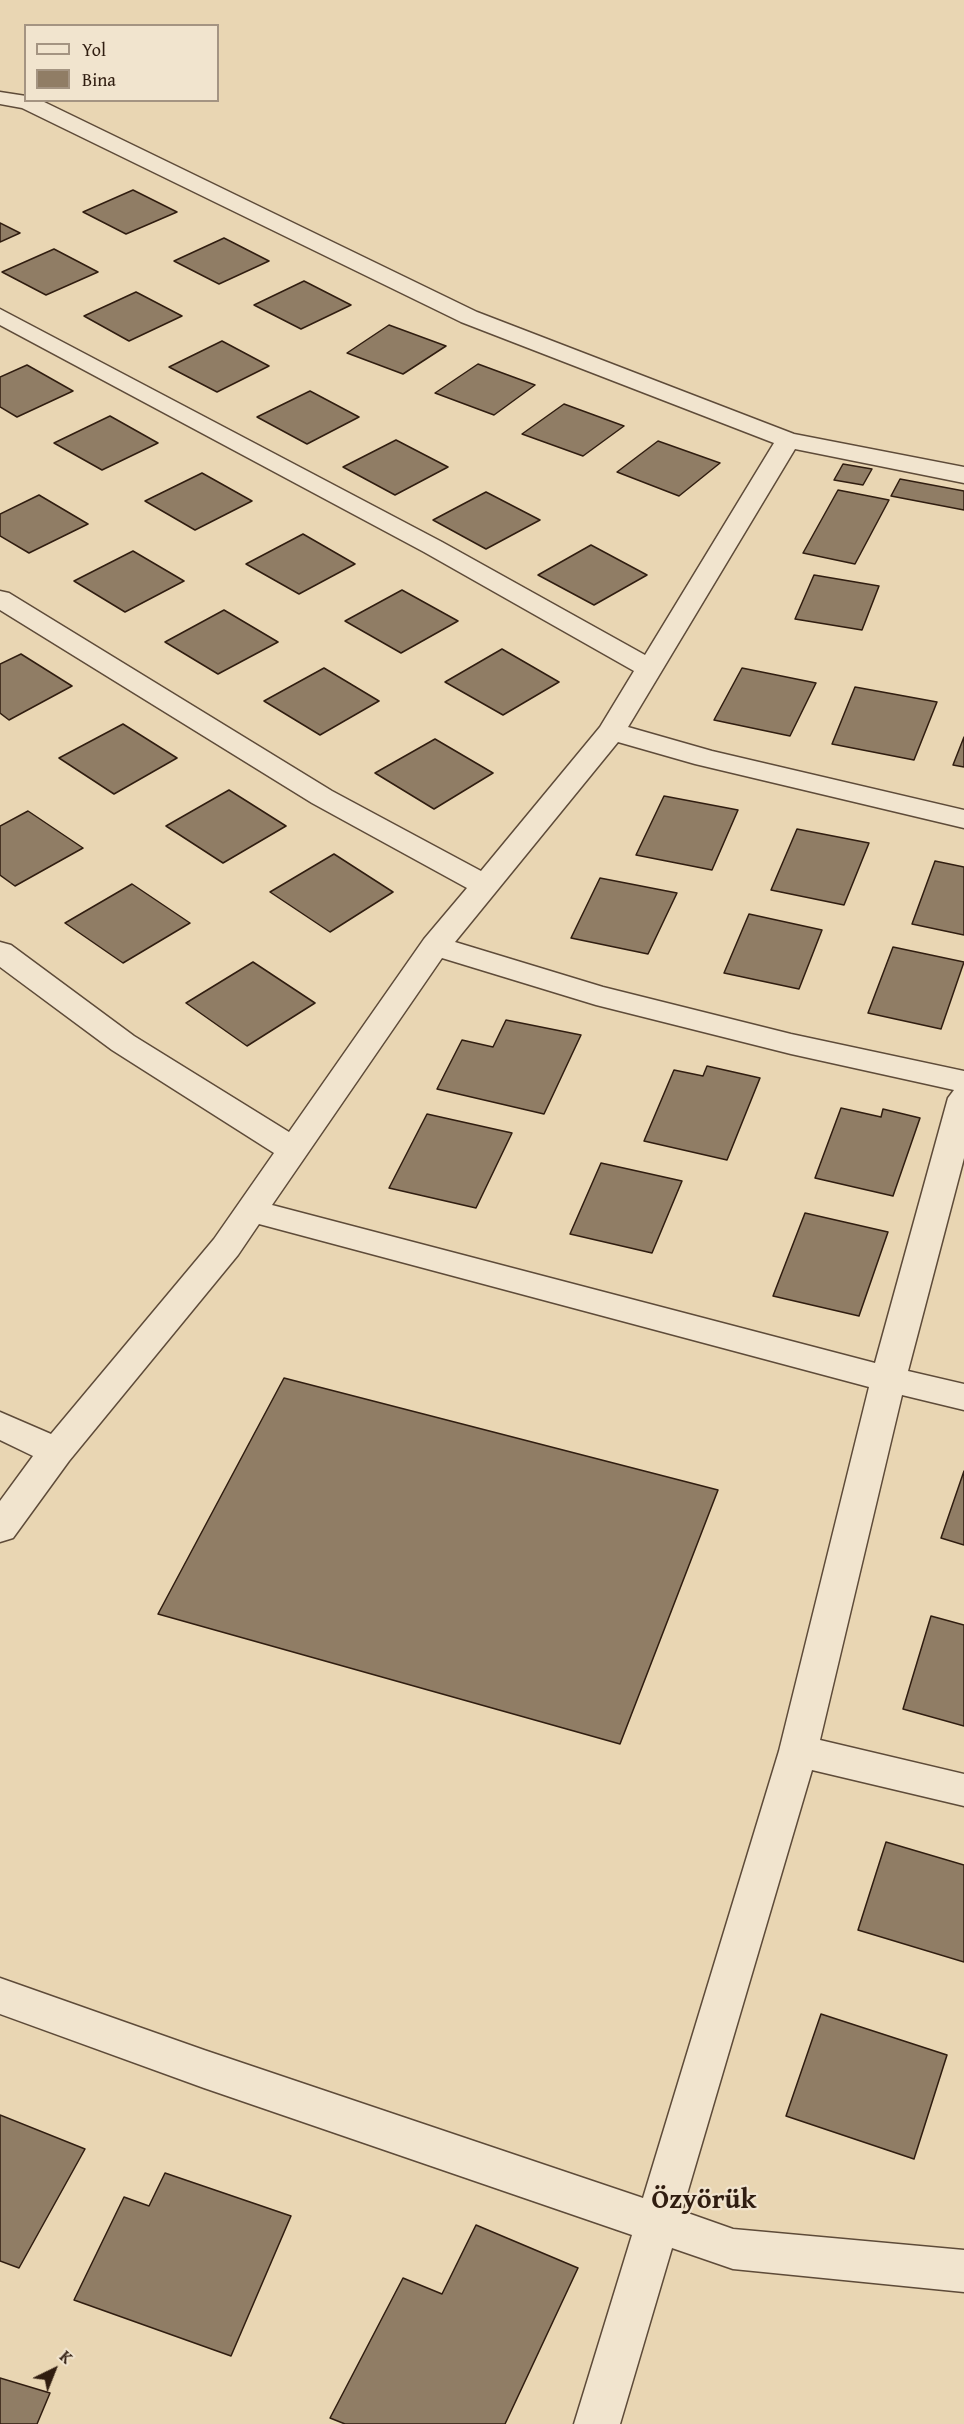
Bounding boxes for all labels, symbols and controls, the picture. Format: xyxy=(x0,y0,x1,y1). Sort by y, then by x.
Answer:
legend xyxy=(24,24,219,102)
text: Yol xyxy=(82,36,106,63)
text: Bina xyxy=(82,66,116,93)
district label: Özyörük xyxy=(651,2184,757,2218)
north arrow xyxy=(24,2340,84,2400)
text: K xyxy=(54,2345,78,2369)

